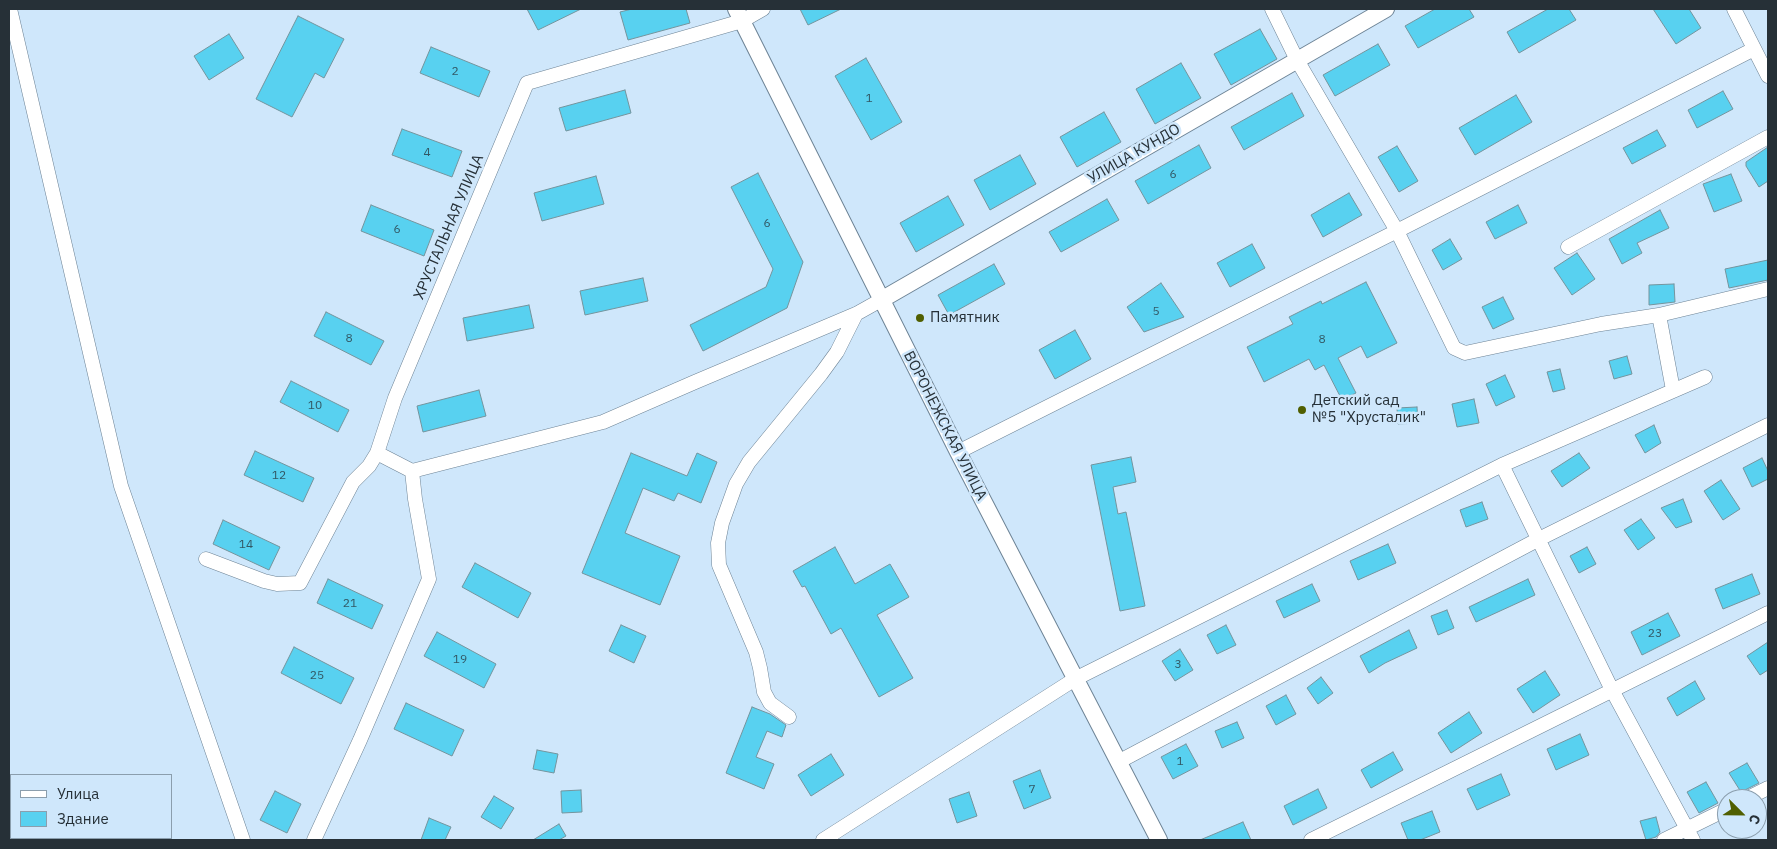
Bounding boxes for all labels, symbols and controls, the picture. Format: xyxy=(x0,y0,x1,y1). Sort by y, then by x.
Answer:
house number: 2 xyxy=(451,65,459,79)
house number: 1 xyxy=(865,92,873,106)
street label: УЛИЦА КУНДО xyxy=(1085,120,1183,188)
house number: 4 xyxy=(423,146,431,160)
street label: ХРУСТАЛЬНАЯ УЛИЦА xyxy=(410,152,488,302)
house number: 6 xyxy=(1169,168,1177,182)
house number: 6 xyxy=(763,217,771,231)
house number: 6 xyxy=(393,223,401,237)
house number: 5 xyxy=(1152,305,1160,319)
place label: Памятник xyxy=(930,309,1000,327)
marker: Памятник xyxy=(914,312,926,324)
house number: 8 xyxy=(345,332,353,346)
house number: 8 xyxy=(1318,333,1326,347)
street label: ВОРОНЕЖСКАЯ УЛИЦА xyxy=(899,348,991,504)
place label: Детский сад №5 "Хрусталик" xyxy=(1312,392,1426,427)
house number: 10 xyxy=(308,399,322,413)
marker: Детский сад №5 "Хрусталик" xyxy=(1296,404,1308,416)
house number: 12 xyxy=(272,469,286,483)
house number: 14 xyxy=(239,538,253,552)
house number: 21 xyxy=(343,597,357,611)
house number: 23 xyxy=(1648,627,1662,641)
house number: 19 xyxy=(453,653,467,667)
house number: 3 xyxy=(1174,658,1182,672)
house number: 25 xyxy=(310,669,324,683)
house number: 1 xyxy=(1176,755,1184,769)
legend xyxy=(10,774,172,839)
house number: 7 xyxy=(1028,783,1036,797)
text: Улица xyxy=(57,784,99,803)
north arrow xyxy=(1717,789,1767,839)
text: Здание xyxy=(57,809,109,828)
text: С xyxy=(1745,812,1765,827)

